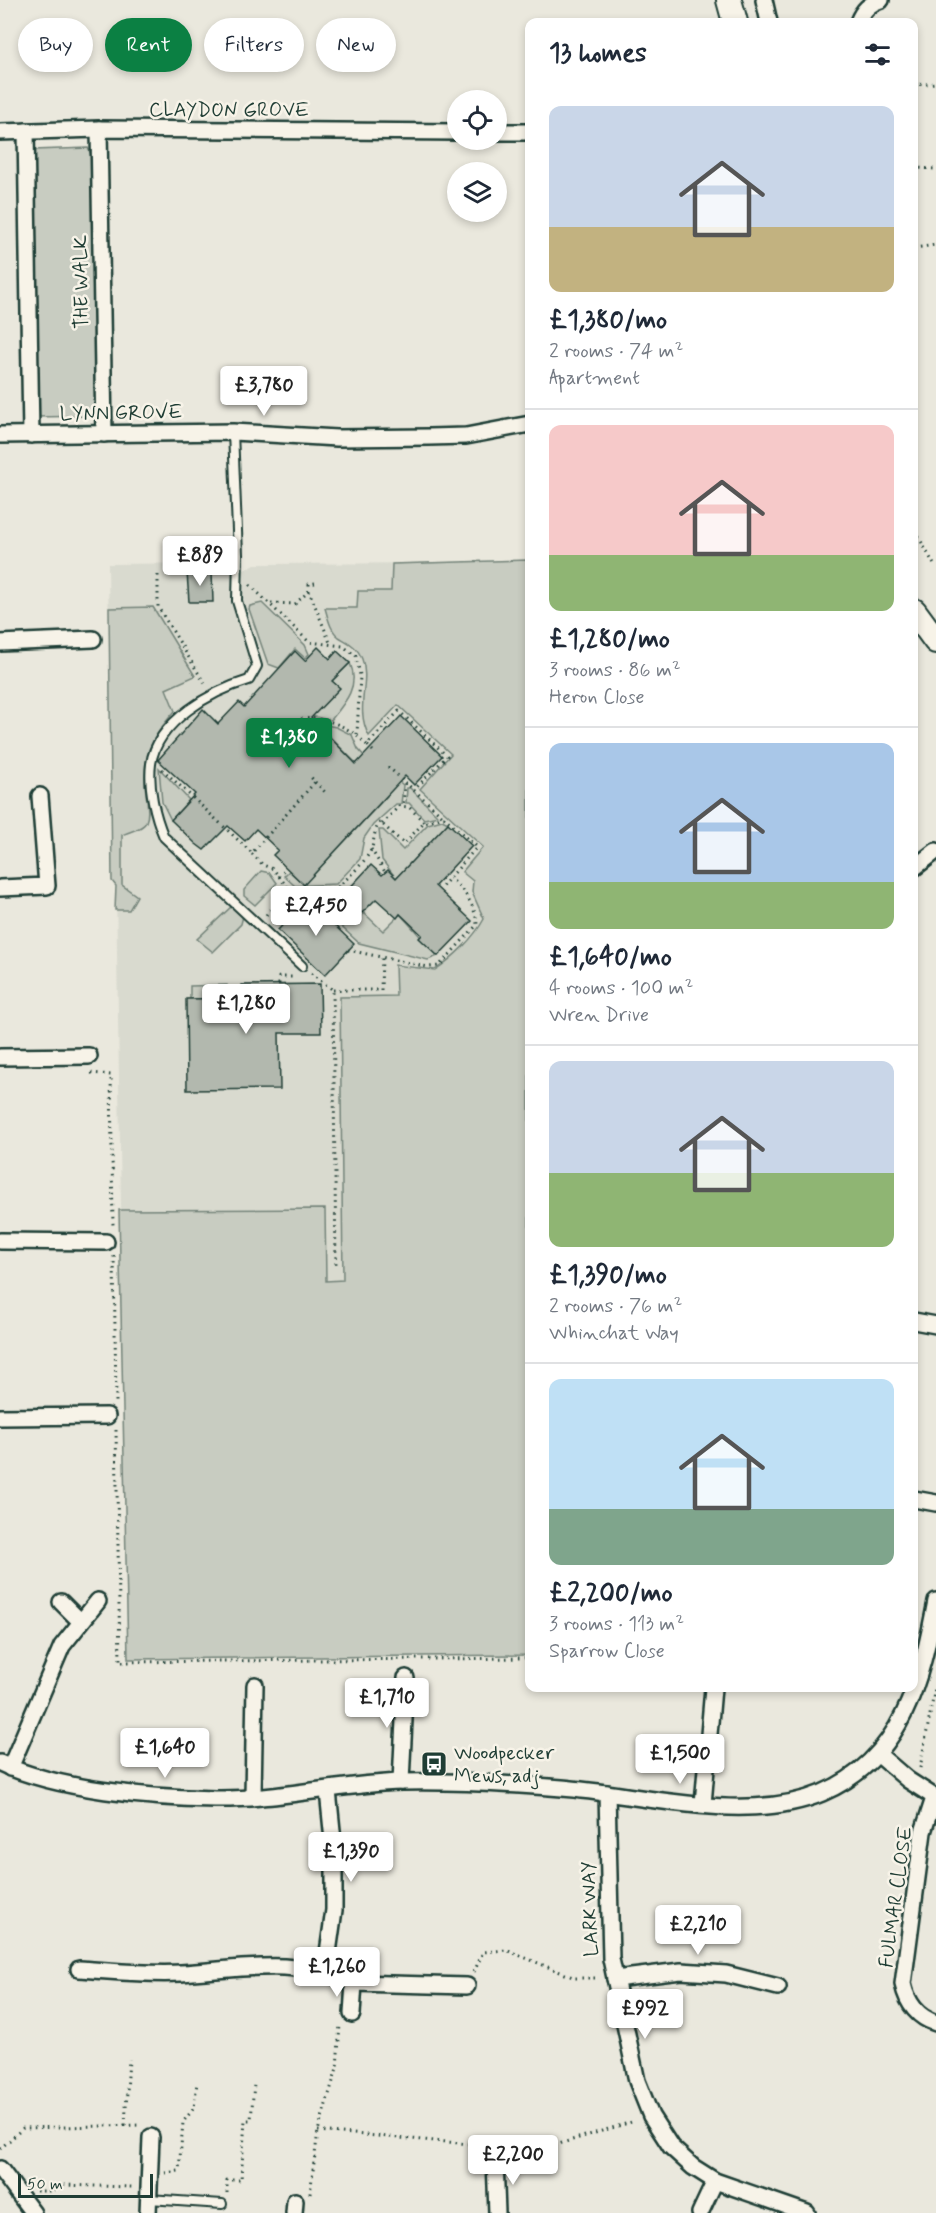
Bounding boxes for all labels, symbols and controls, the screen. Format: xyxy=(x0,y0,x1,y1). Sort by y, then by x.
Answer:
chip: Buy xyxy=(18,18,93,72)
chip: Rent xyxy=(105,18,192,72)
chip: Filters xyxy=(204,18,304,72)
chip: New xyxy=(316,18,396,72)
text: 13 homes xyxy=(549,37,647,71)
icon: filters xyxy=(861,38,894,71)
map controls xyxy=(447,90,507,222)
button: locate xyxy=(447,90,507,150)
street label: CLAYDON GROVE xyxy=(149,97,309,124)
icon: home xyxy=(668,145,776,253)
button: layers xyxy=(447,162,507,222)
street label: THE WALK xyxy=(67,234,96,329)
text: £1,380/mo xyxy=(549,304,667,338)
text: 2 rooms · 74 m² xyxy=(549,338,683,365)
text: Apartment xyxy=(549,365,640,392)
pin: £3,780 xyxy=(215,366,313,417)
text: £3,780 xyxy=(234,372,294,399)
street label: LYNN GROVE xyxy=(59,399,183,428)
icon: home xyxy=(668,464,776,572)
pin: £889 xyxy=(164,536,236,587)
text: £889 xyxy=(177,542,223,569)
text: £1,280/mo xyxy=(549,623,670,657)
text: 3 rooms · 86 m² xyxy=(549,657,681,684)
text: Heron Close xyxy=(549,684,645,711)
pin: £1,380 xyxy=(240,718,338,769)
text: £1,380 xyxy=(260,724,318,751)
icon: home xyxy=(668,782,776,890)
pin: £2,450 xyxy=(267,886,365,937)
text: £2,450 xyxy=(285,892,347,919)
text: £1,640/mo xyxy=(549,941,672,975)
text: 4 rooms · 100 m² xyxy=(549,975,693,1002)
pin: £1,280 xyxy=(197,984,295,1035)
text: £1,280 xyxy=(216,990,276,1017)
text: Wren Drive xyxy=(549,1002,649,1029)
icon: home xyxy=(668,1100,776,1208)
text: £1,390/mo xyxy=(549,1259,667,1293)
text: 2 rooms · 76 m² xyxy=(549,1293,682,1320)
text: Whinchat Way xyxy=(549,1320,679,1347)
icon: home xyxy=(668,1418,776,1526)
text: £2,200/mo xyxy=(549,1577,673,1611)
text: 3 rooms · 113 m² xyxy=(549,1611,684,1638)
text: Sparrow Close xyxy=(549,1638,665,1665)
pin: £1,710 xyxy=(338,1678,436,1729)
text: £1,710 xyxy=(359,1684,415,1711)
pin: £1,640 xyxy=(116,1728,214,1779)
text: £1,640 xyxy=(134,1734,196,1761)
pin: £1,500 xyxy=(631,1734,729,1785)
place label: Woodpecker Mews, adj xyxy=(454,1740,555,1790)
text: £1,500 xyxy=(649,1740,711,1767)
bus stop icon: Woodpecker Mews, adj xyxy=(419,1749,449,1779)
street label: FULMAR CLOSE xyxy=(873,1825,920,1970)
pin: £1,390 xyxy=(302,1832,400,1883)
text: £1,390 xyxy=(322,1838,380,1865)
street label: LARK WAY xyxy=(575,1861,606,1957)
pin: £2,210 xyxy=(649,1905,747,1956)
text: £2,210 xyxy=(669,1911,727,1938)
pin: £1,260 xyxy=(288,1947,386,1998)
text: £1,260 xyxy=(308,1953,366,1980)
pin: £992 xyxy=(609,1989,681,2040)
text: £992 xyxy=(621,1995,669,2022)
pin: £2,200 xyxy=(464,2135,562,2186)
text: £2,200 xyxy=(482,2141,544,2168)
scale bar xyxy=(18,2171,153,2198)
text: 50 m xyxy=(27,2174,63,2195)

